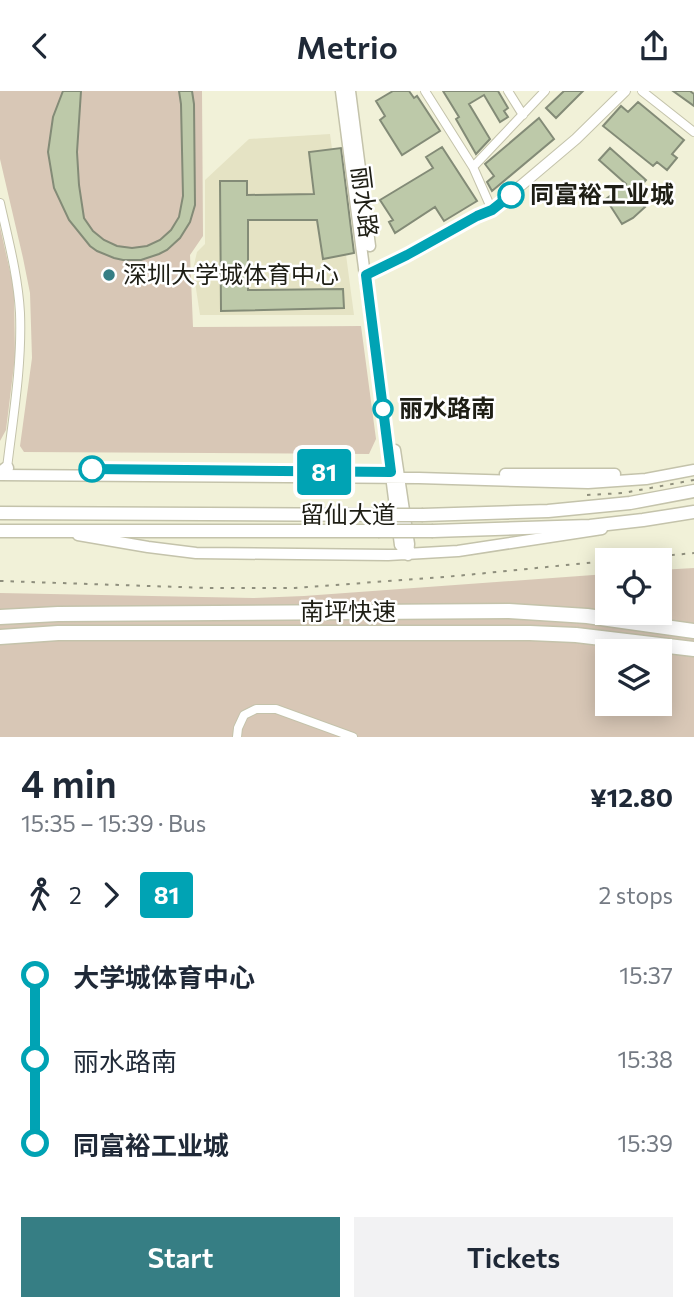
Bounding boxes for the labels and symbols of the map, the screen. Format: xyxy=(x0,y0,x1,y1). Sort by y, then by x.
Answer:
street label: 丽水路 xyxy=(347,164,384,239)
place label: 同富裕工业城 xyxy=(530,179,674,208)
marker: 同富裕工业城 xyxy=(498,182,524,208)
place label: 深圳大学城体育中心 xyxy=(123,259,339,288)
marker: 深圳大学城体育中心 xyxy=(101,267,117,283)
place label: 丽水路南 xyxy=(399,393,495,422)
marker: 丽水路南 xyxy=(373,399,393,419)
line badge: 81 xyxy=(292,449,356,495)
unlabelled marker xyxy=(79,456,105,482)
street label: 留仙大道 xyxy=(300,499,396,528)
street label: 南坪快速 xyxy=(300,596,396,625)

